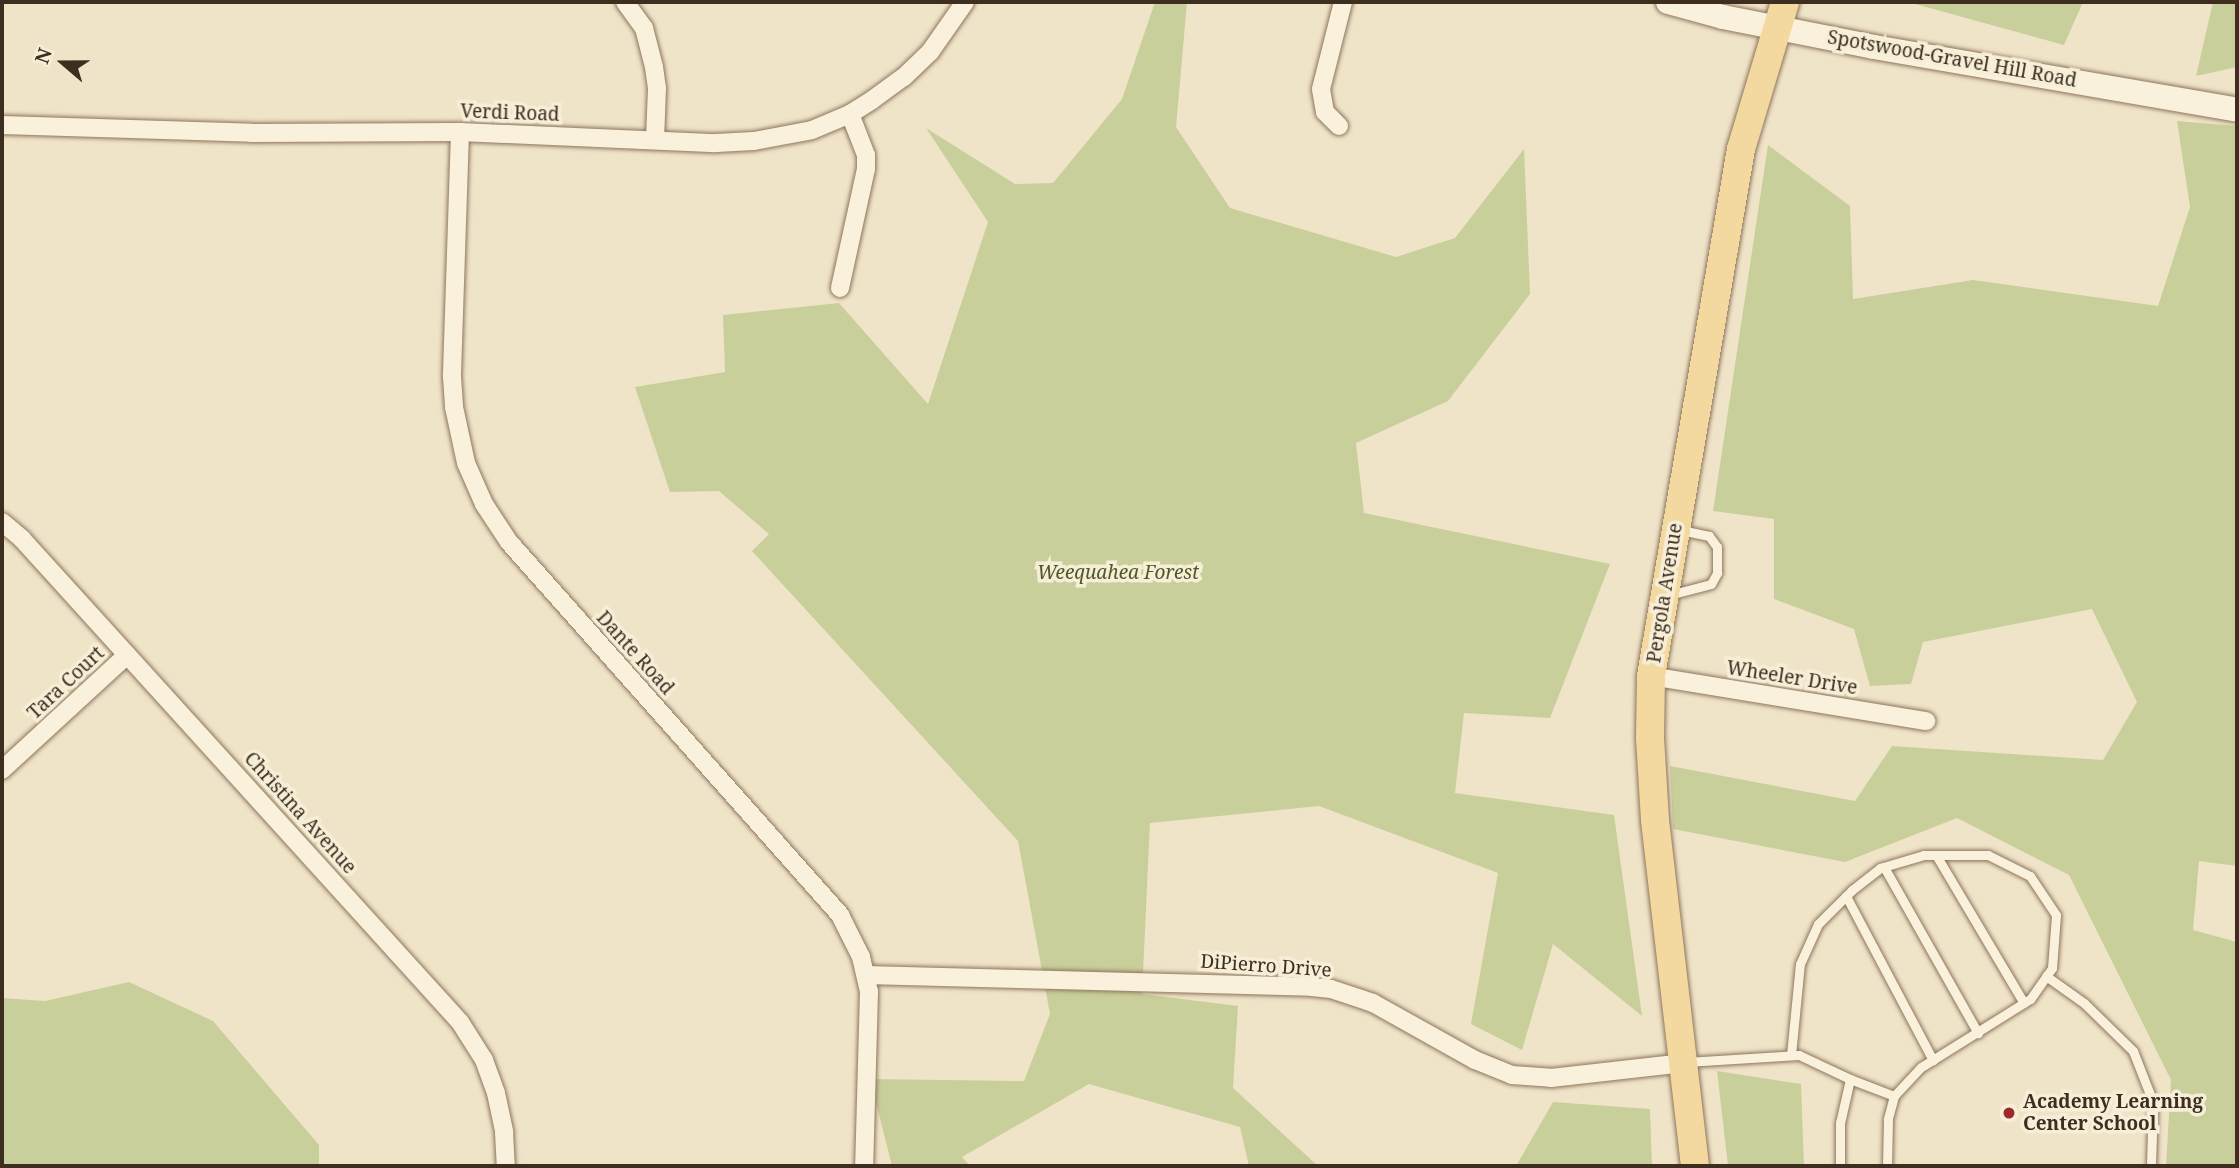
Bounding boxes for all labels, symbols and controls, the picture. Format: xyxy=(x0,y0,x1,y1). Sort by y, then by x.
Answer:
street label: Spotswood-Gravel Hill Road xyxy=(1826,26,2078,92)
north arrow xyxy=(28,28,98,98)
text: N xyxy=(28,44,58,67)
street label: Verdi Road xyxy=(460,100,560,126)
street label: Pergola Avenue xyxy=(1643,521,1687,665)
park label: Weequahea Forest xyxy=(1037,562,1199,584)
street label: Dante Road xyxy=(592,607,678,699)
street label: Tara Court xyxy=(23,642,109,724)
street label: Wheeler Drive xyxy=(1725,656,1859,700)
street label: Christina Avenue xyxy=(239,747,361,879)
street label: DiPierro Drive xyxy=(1200,950,1332,982)
place label: Academy Learning Center School xyxy=(2023,1091,2203,1135)
marker: Academy Learning Center School xyxy=(2001,1105,2017,1121)

